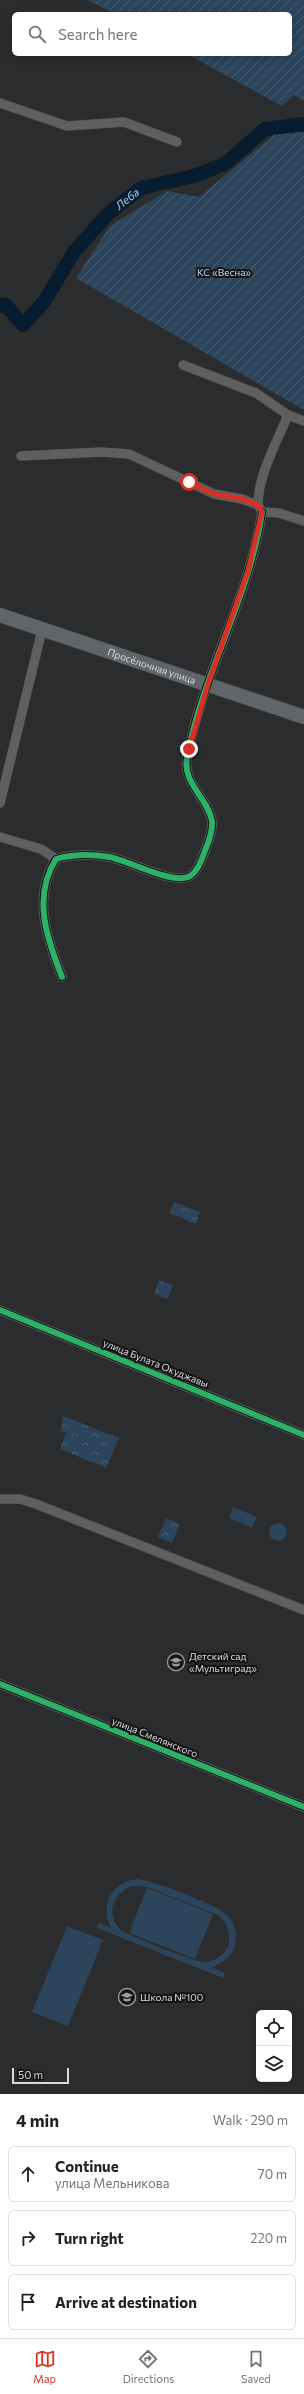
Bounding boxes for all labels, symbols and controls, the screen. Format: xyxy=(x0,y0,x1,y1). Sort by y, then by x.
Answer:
search box xyxy=(12,12,292,56)
icon: search xyxy=(26,23,48,45)
text: Search here xyxy=(58,25,137,43)
water label: Леба xyxy=(112,185,142,212)
park label: КС «Весна» xyxy=(197,266,251,278)
route start xyxy=(180,473,198,491)
street label: Просёлочная улица xyxy=(106,646,197,686)
route end xyxy=(180,740,198,758)
street label: улица Булата Окуджавы xyxy=(101,1336,211,1390)
place label: Детский сад «Мультиград» xyxy=(189,1650,257,1674)
school or university icon: Детский сад «Мультиград» xyxy=(166,1652,186,1672)
street label: улица Смелянского xyxy=(110,1714,200,1760)
school or university icon: Школа №100 xyxy=(117,1987,137,2007)
place label: Школа №100 xyxy=(140,1991,203,2003)
map controls xyxy=(256,2010,292,2082)
button: locate xyxy=(256,2010,292,2046)
button: layers xyxy=(256,2046,292,2082)
scale bar xyxy=(12,2066,69,2085)
text: 50 m xyxy=(18,2068,43,2081)
text: 4 min xyxy=(16,2110,59,2131)
text: Walk · 290 m xyxy=(213,2112,288,2128)
text: Continue xyxy=(55,2157,119,2175)
icon: ahead xyxy=(17,2163,39,2185)
text: 70 m xyxy=(258,2166,287,2182)
text: улица Мельникова xyxy=(55,2175,169,2191)
icon: right xyxy=(17,2227,39,2249)
text: Turn right xyxy=(55,2229,124,2247)
text: 220 m xyxy=(250,2230,287,2246)
icon: arrive xyxy=(17,2291,39,2313)
text: Arrive at destination xyxy=(55,2293,197,2311)
tab: Map xyxy=(33,2348,56,2385)
tab: Directions xyxy=(123,2348,174,2385)
tab: Saved xyxy=(241,2348,271,2385)

